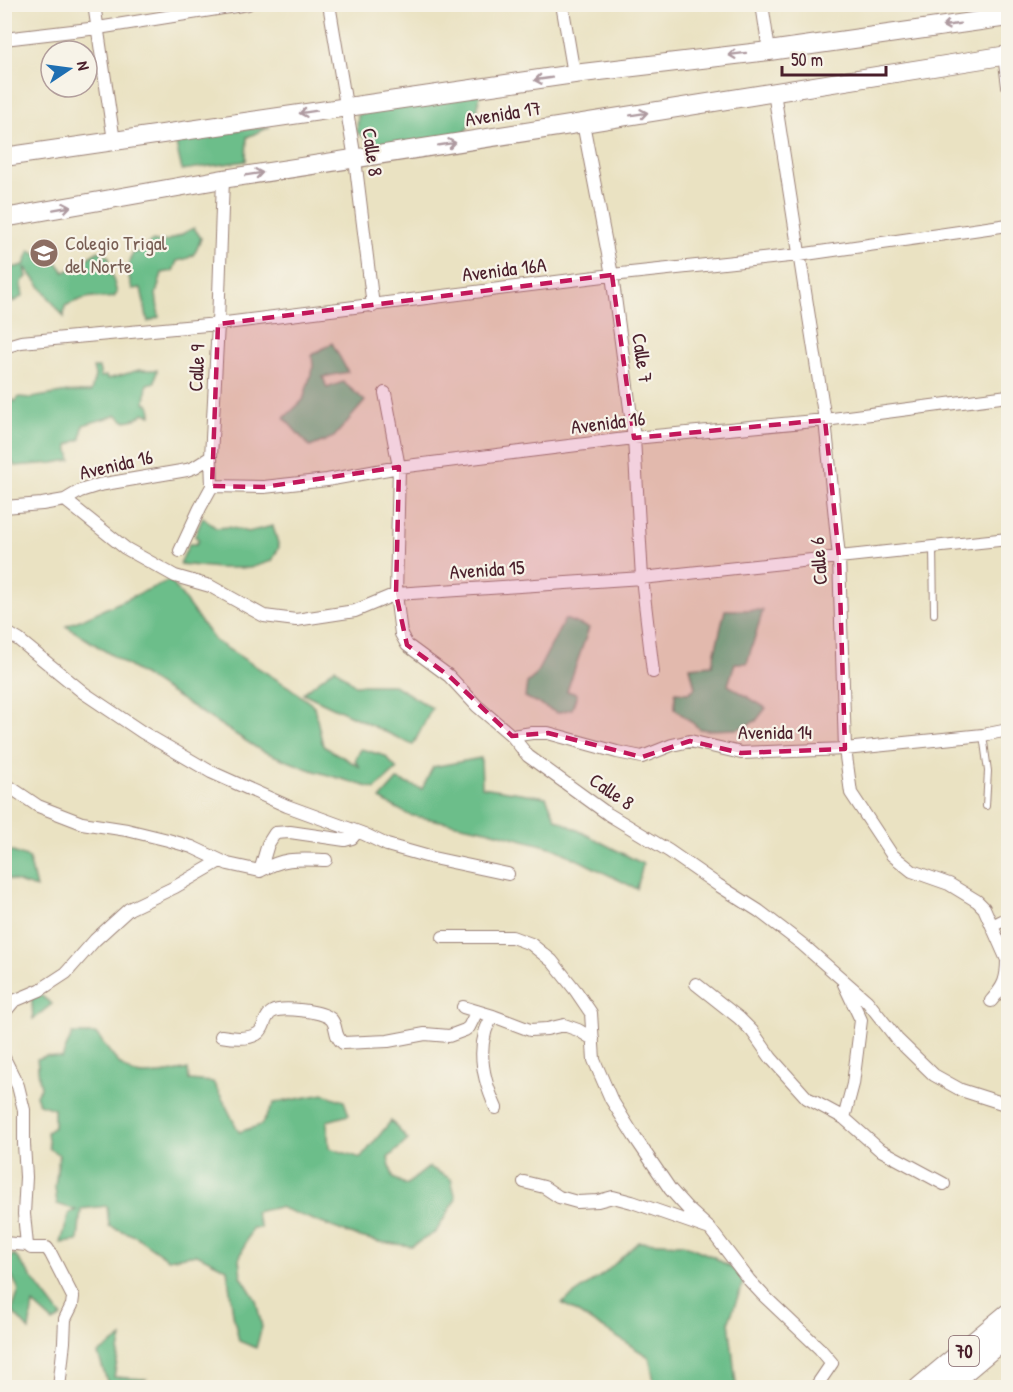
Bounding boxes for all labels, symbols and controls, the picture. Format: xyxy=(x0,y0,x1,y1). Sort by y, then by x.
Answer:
one-way arrow xyxy=(941,20,961,31)
north arrow xyxy=(39,39,99,99)
scale bar xyxy=(782,39,886,77)
text: 50 m xyxy=(791,47,823,72)
one-way arrow xyxy=(727,49,747,60)
text: N xyxy=(72,59,95,73)
one-way arrow xyxy=(534,73,553,84)
street label: Avenida 17 xyxy=(463,94,543,132)
one-way arrow xyxy=(299,107,319,118)
one-way arrow xyxy=(629,108,649,119)
street label: Calle 8 xyxy=(356,126,390,178)
one-way arrow xyxy=(436,139,456,150)
one-way arrow xyxy=(244,169,264,180)
one-way arrow xyxy=(52,202,71,213)
place label: Colegio Trigal del Norte xyxy=(65,229,168,279)
school or university icon: Colegio Trigal del Norte xyxy=(28,237,60,269)
street label: Avenida 16A xyxy=(460,250,548,288)
street label: Calle 7 xyxy=(626,331,660,385)
street label: Calle 9 xyxy=(181,344,211,392)
street label: Avenida 16 xyxy=(569,404,647,440)
street label: Avenida 16 xyxy=(77,442,155,486)
street label: Calle 6 xyxy=(803,536,833,586)
street label: Avenida 15 xyxy=(449,553,526,585)
street label: Avenida 14 xyxy=(738,718,812,745)
street label: Calle 8 xyxy=(584,766,640,816)
road number: 70 xyxy=(949,1336,979,1366)

